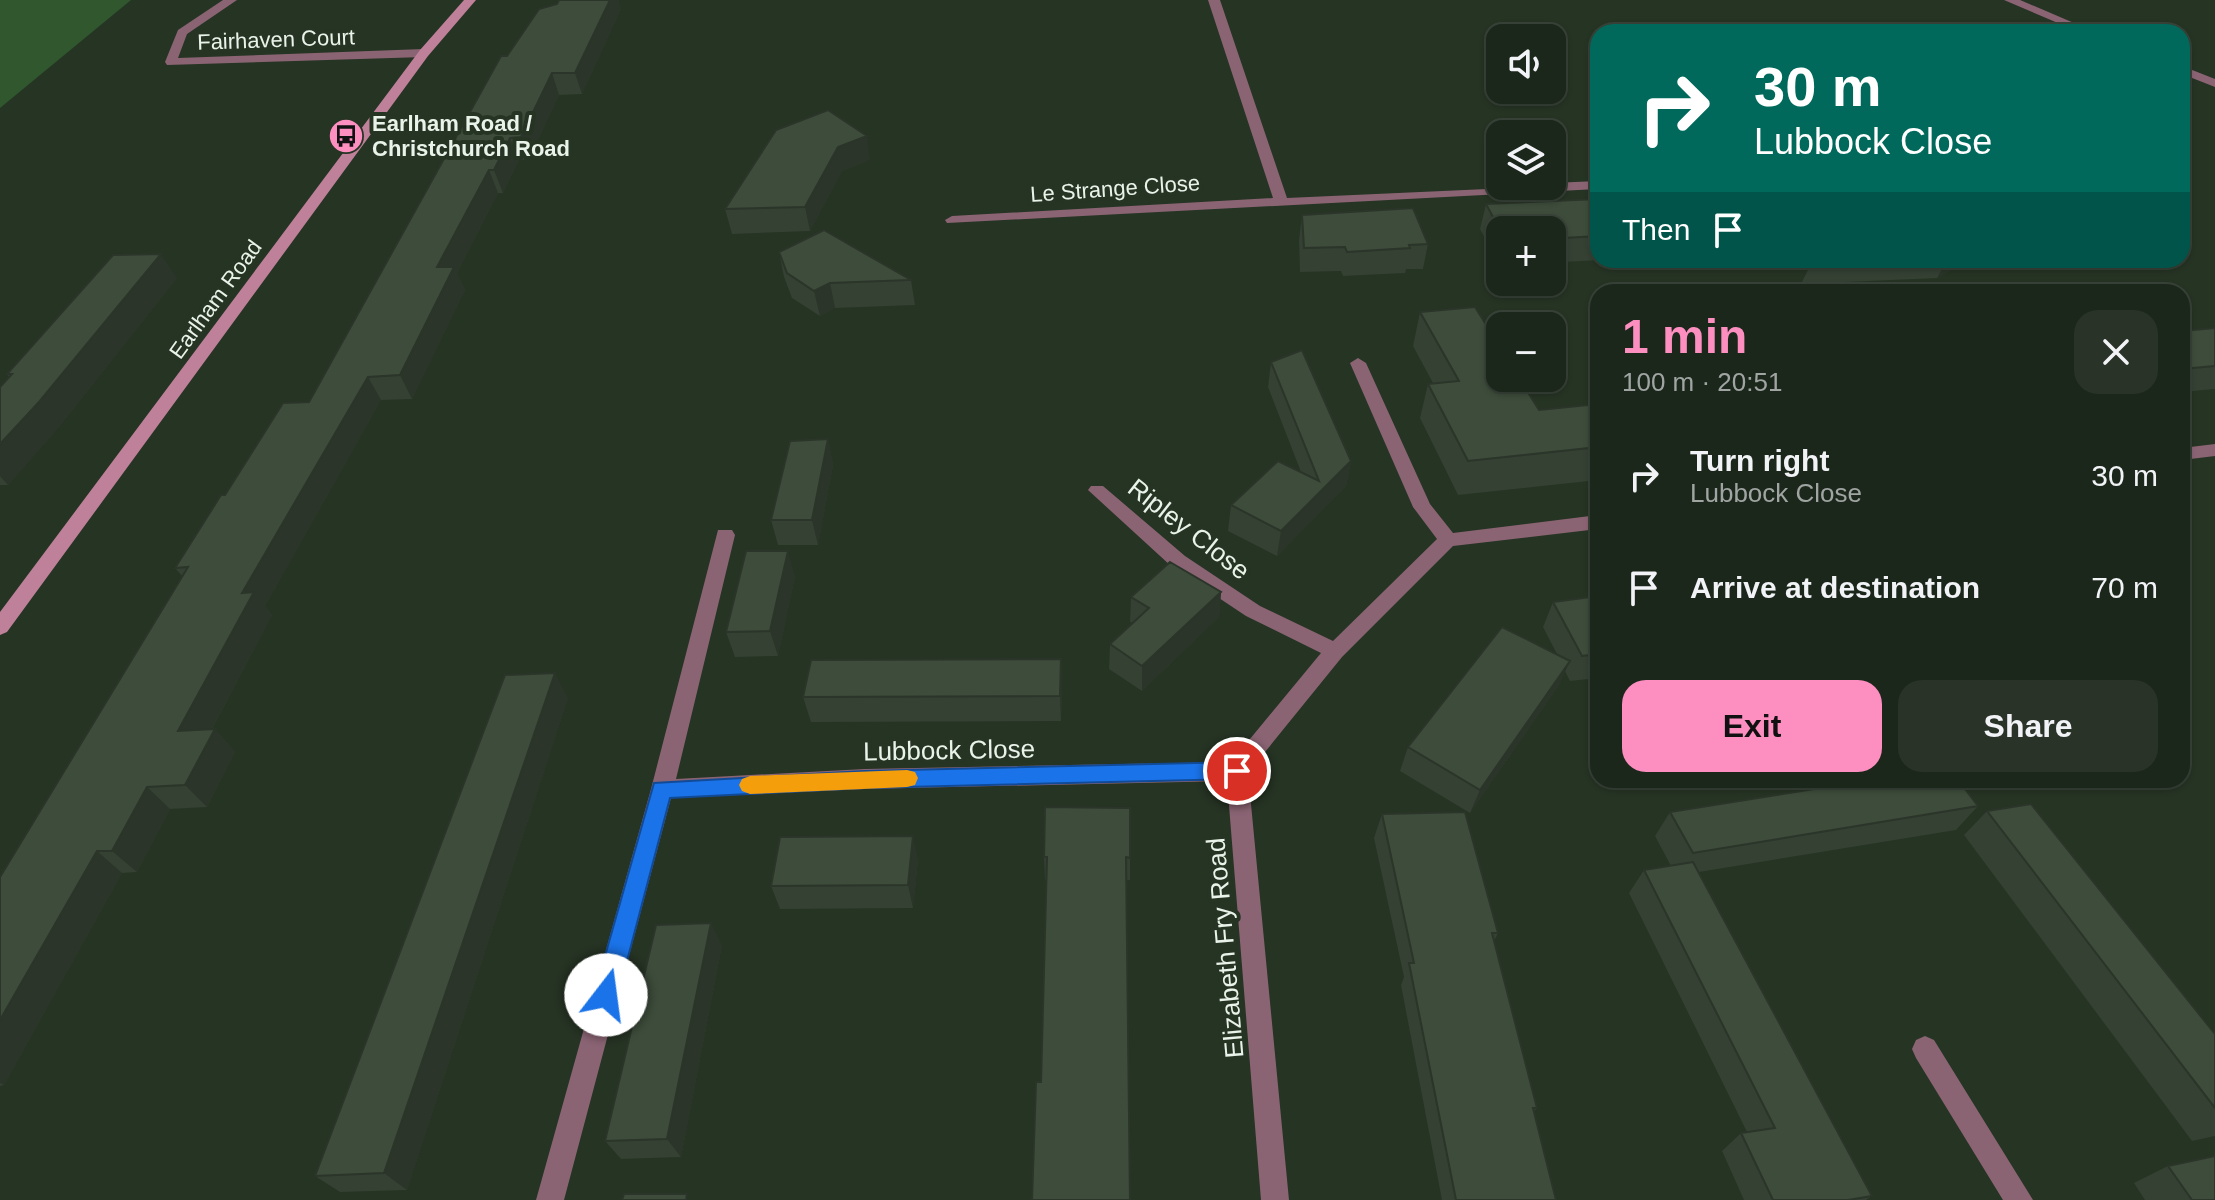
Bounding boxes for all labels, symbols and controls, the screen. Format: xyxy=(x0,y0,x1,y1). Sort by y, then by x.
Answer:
street label: Fairhaven Court xyxy=(197,24,355,55)
map controls xyxy=(1486,24,1566,392)
button: sound xyxy=(1486,24,1566,104)
text: 30 m xyxy=(1754,55,1882,118)
icon: right xyxy=(1622,56,1726,160)
place label: Earlham Road / Christchurch Road xyxy=(372,111,570,161)
bus stop icon: Earlham Road / Christchurch Road xyxy=(327,117,365,155)
button: layers xyxy=(1486,120,1566,200)
text: Lubbock Close xyxy=(1754,121,1992,162)
street label: Le Strange Close xyxy=(1029,170,1201,207)
icon: arrive xyxy=(1706,208,1750,252)
text: Then xyxy=(1622,213,1690,246)
button: + xyxy=(1486,216,1566,296)
street label: Earlham Road xyxy=(164,235,267,364)
text: 1 min xyxy=(1622,310,1747,363)
button: close xyxy=(2074,310,2158,394)
button: − xyxy=(1486,312,1566,392)
text: 100 m · 20:51 xyxy=(1622,367,1782,397)
text: Turn right xyxy=(1690,444,1829,477)
icon: right xyxy=(1622,454,1666,498)
text: 30 m xyxy=(2091,459,2158,492)
street label: Ripley Close xyxy=(1122,472,1256,586)
text: Lubbock Close xyxy=(1690,478,1862,508)
icon: arrive xyxy=(1622,566,1666,610)
text: Arrive at destination xyxy=(1690,571,1980,604)
text: 70 m xyxy=(2091,571,2158,604)
button: Exit xyxy=(1622,680,1882,772)
button: Share xyxy=(1898,680,2158,772)
street label: Lubbock Close xyxy=(863,734,1035,766)
pin xyxy=(1203,737,1271,805)
icon: arrive xyxy=(1215,749,1259,793)
street label: Elizabeth Fry Road xyxy=(1200,837,1250,1059)
position arrow xyxy=(564,953,648,1037)

